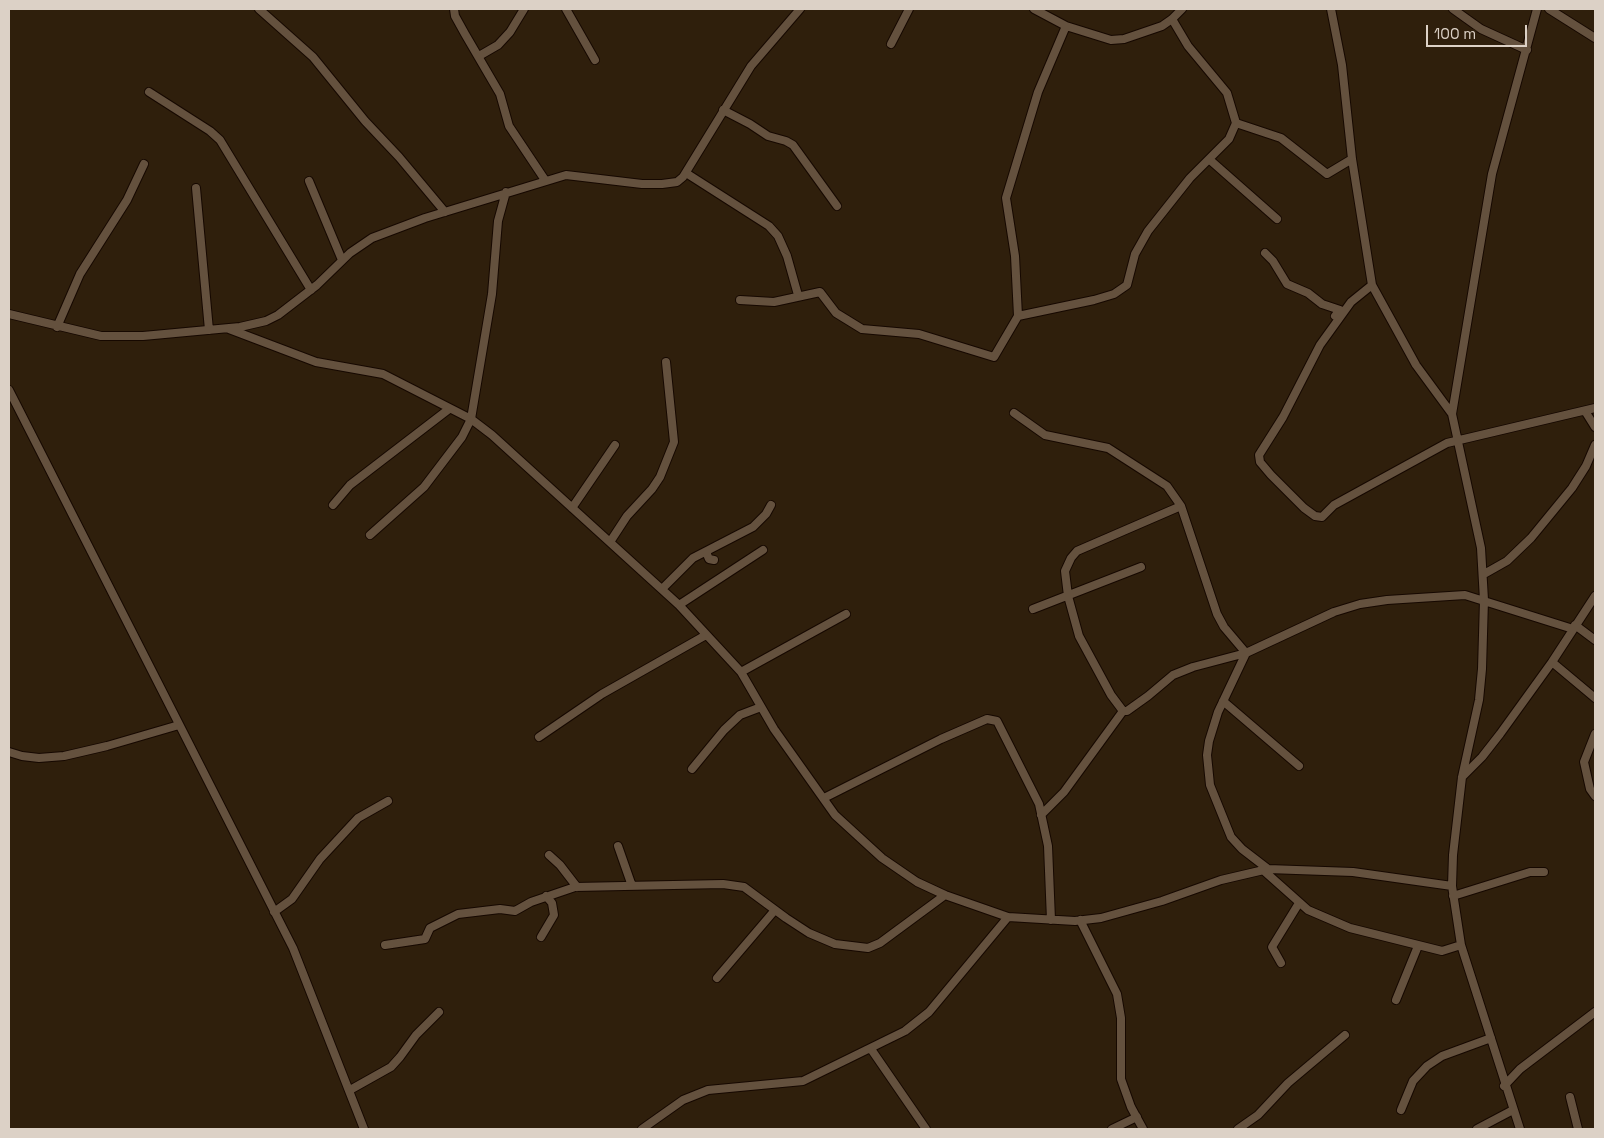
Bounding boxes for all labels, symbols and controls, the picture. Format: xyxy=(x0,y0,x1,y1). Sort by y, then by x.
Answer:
scale bar xyxy=(1429,15,1530,47)
text: 100 m xyxy=(1434,24,1476,43)

